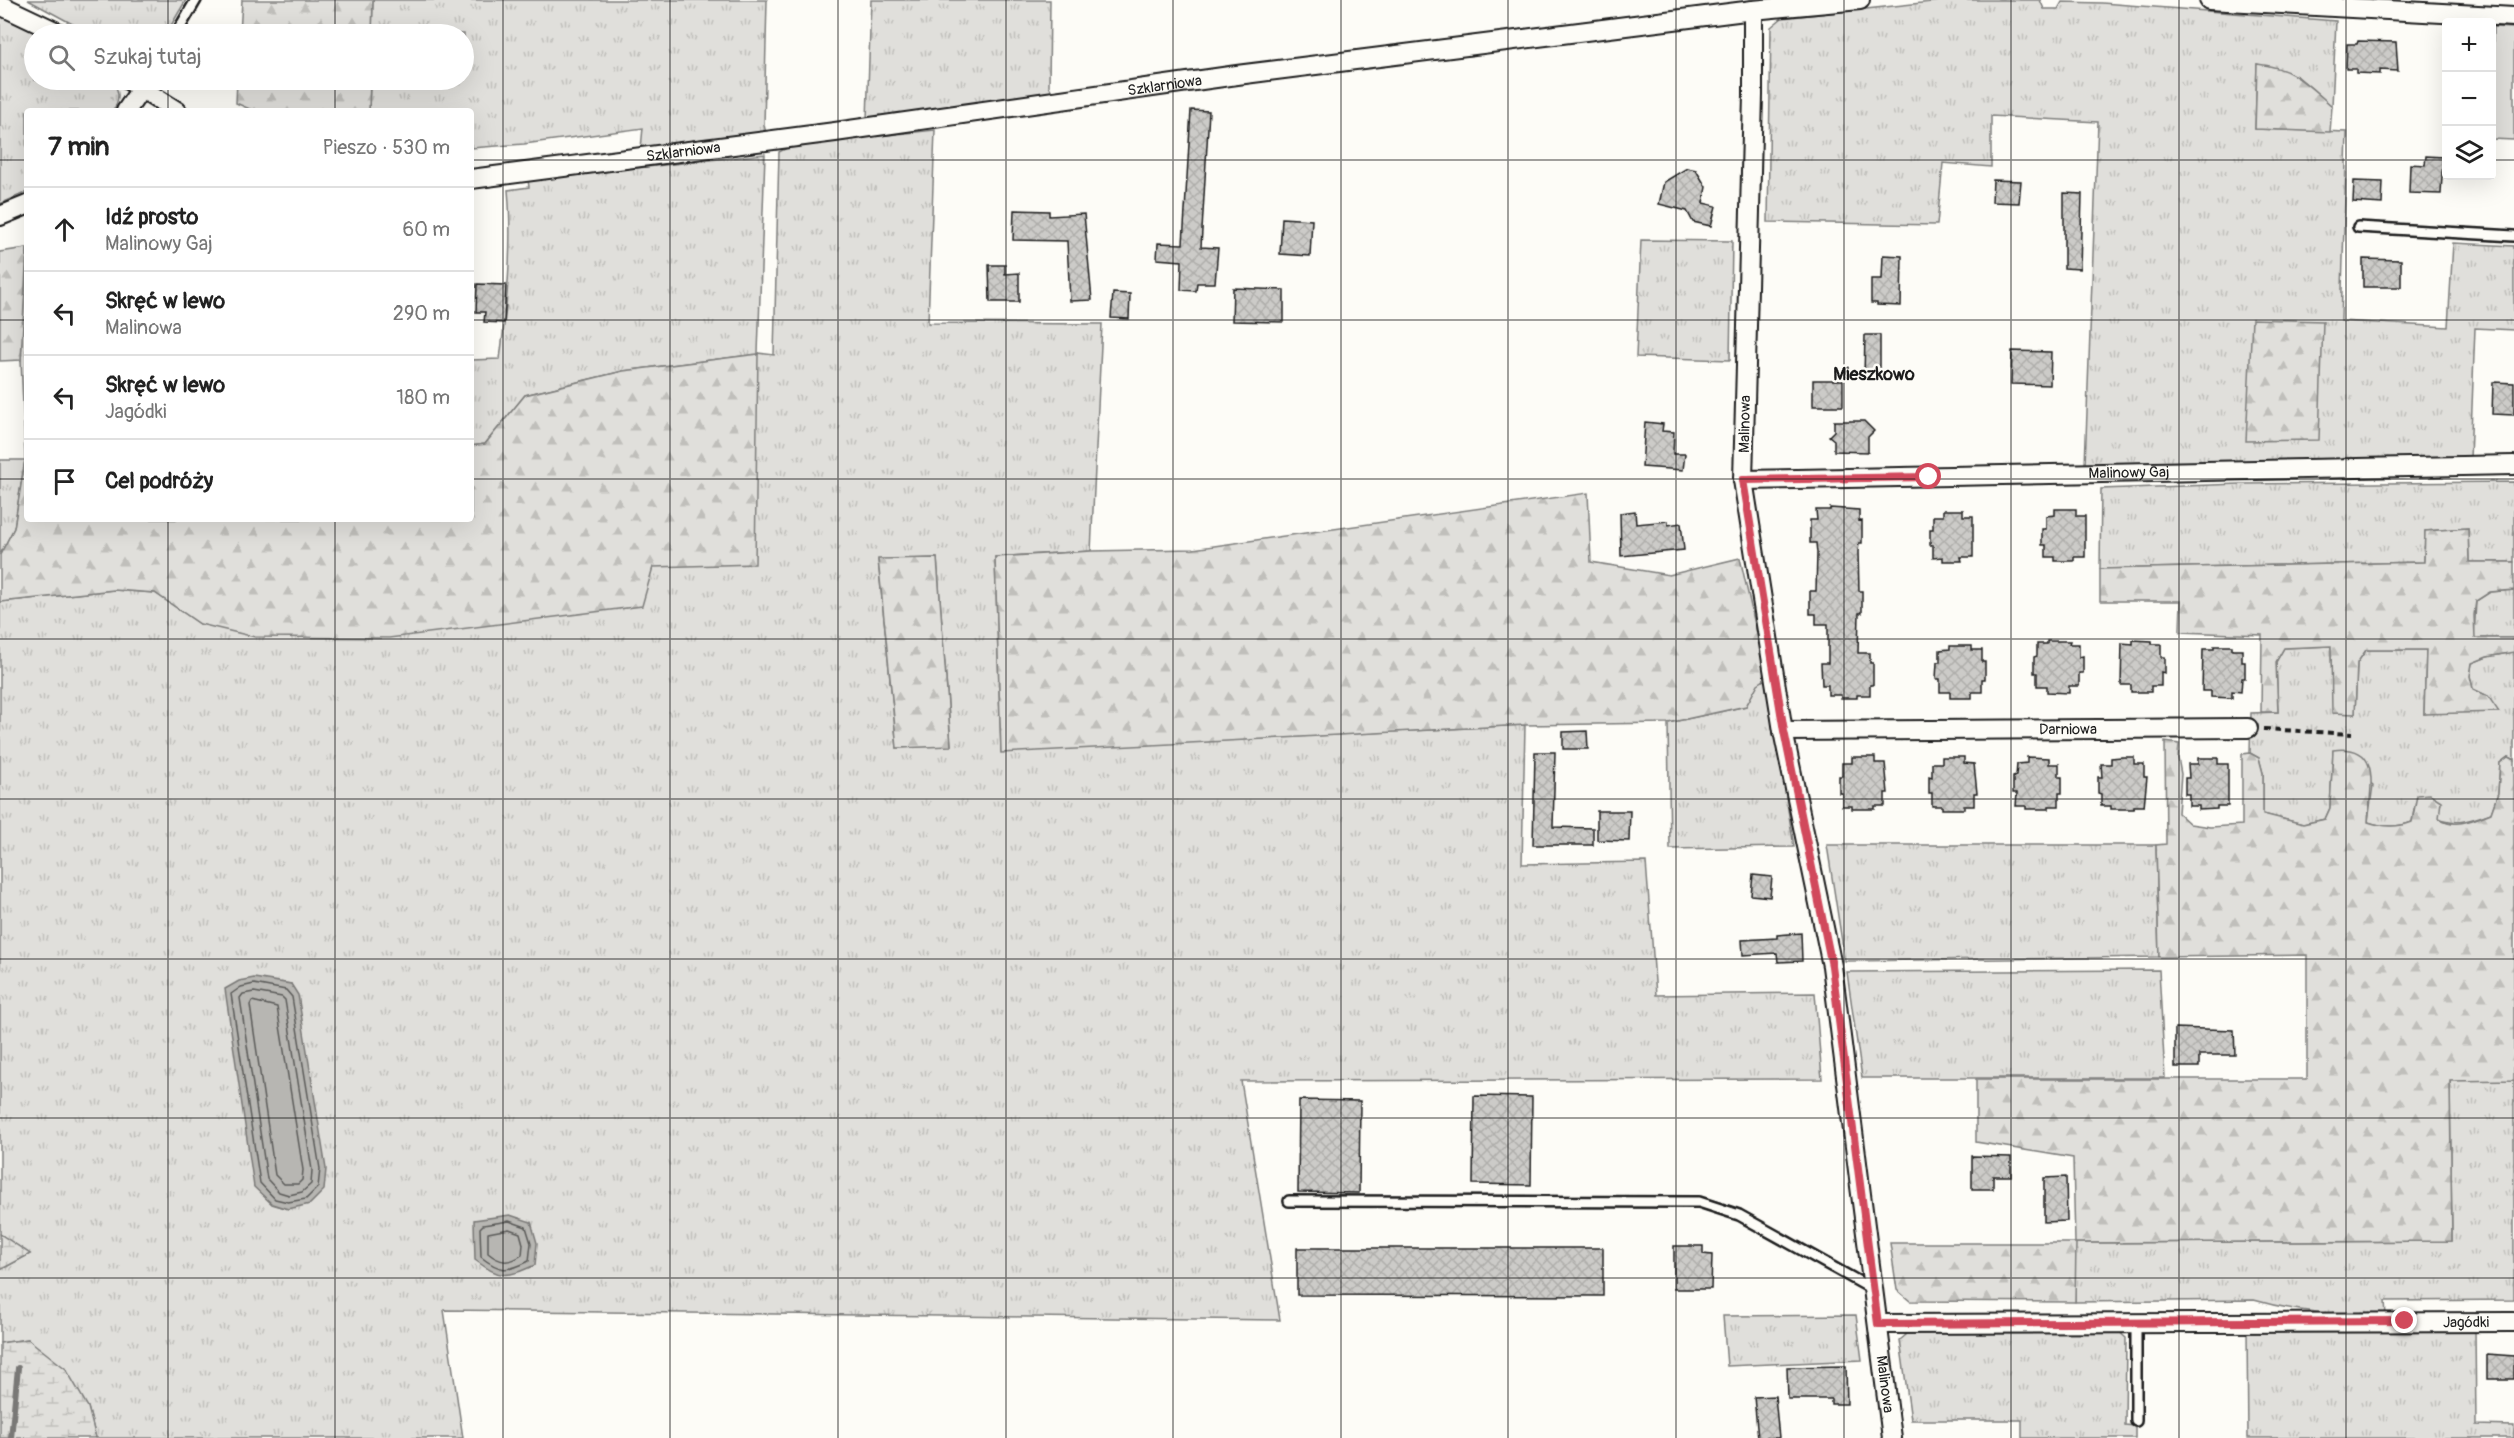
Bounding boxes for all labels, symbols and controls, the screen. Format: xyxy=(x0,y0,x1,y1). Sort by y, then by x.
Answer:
map controls xyxy=(2442,18,2496,180)
button: + xyxy=(2442,18,2496,72)
search box xyxy=(24,24,474,90)
icon: search xyxy=(45,41,78,74)
text: Szukaj tutaj xyxy=(93,43,202,71)
street label: Szklarniowa xyxy=(1126,71,1203,100)
button: − xyxy=(2442,72,2496,126)
button: layers xyxy=(2442,126,2496,180)
text: 7 min xyxy=(48,131,110,163)
text: Pieszo · 530 m xyxy=(323,135,450,160)
street label: Szklarniowa xyxy=(645,137,722,166)
text: Idź prosto xyxy=(105,203,198,231)
icon: ahead xyxy=(48,213,81,246)
text: 60 m xyxy=(403,217,450,242)
text: Malinowy Gaj xyxy=(105,231,213,256)
text: Skręć w lewo xyxy=(105,287,225,315)
icon: left xyxy=(48,297,81,330)
text: 290 m xyxy=(393,301,450,326)
text: Malinowa xyxy=(105,315,182,340)
district label: Mieszkowo xyxy=(1833,363,1915,386)
text: Skręć w lewo xyxy=(105,371,225,399)
icon: left xyxy=(48,381,81,414)
text: 180 m xyxy=(396,385,450,410)
street label: Malinowa xyxy=(1735,395,1755,453)
text: Jagódki xyxy=(105,399,167,424)
street label: Malinowy Gaj xyxy=(2088,462,2170,483)
route start xyxy=(1915,463,1941,489)
icon: arrive xyxy=(48,465,81,498)
text: Cel podróży xyxy=(105,467,213,495)
street label: Darniowa xyxy=(2039,719,2097,739)
route end xyxy=(2391,1307,2417,1333)
street label: Jagódki xyxy=(2443,1313,2489,1332)
street label: Malinowa xyxy=(1872,1354,1898,1414)

